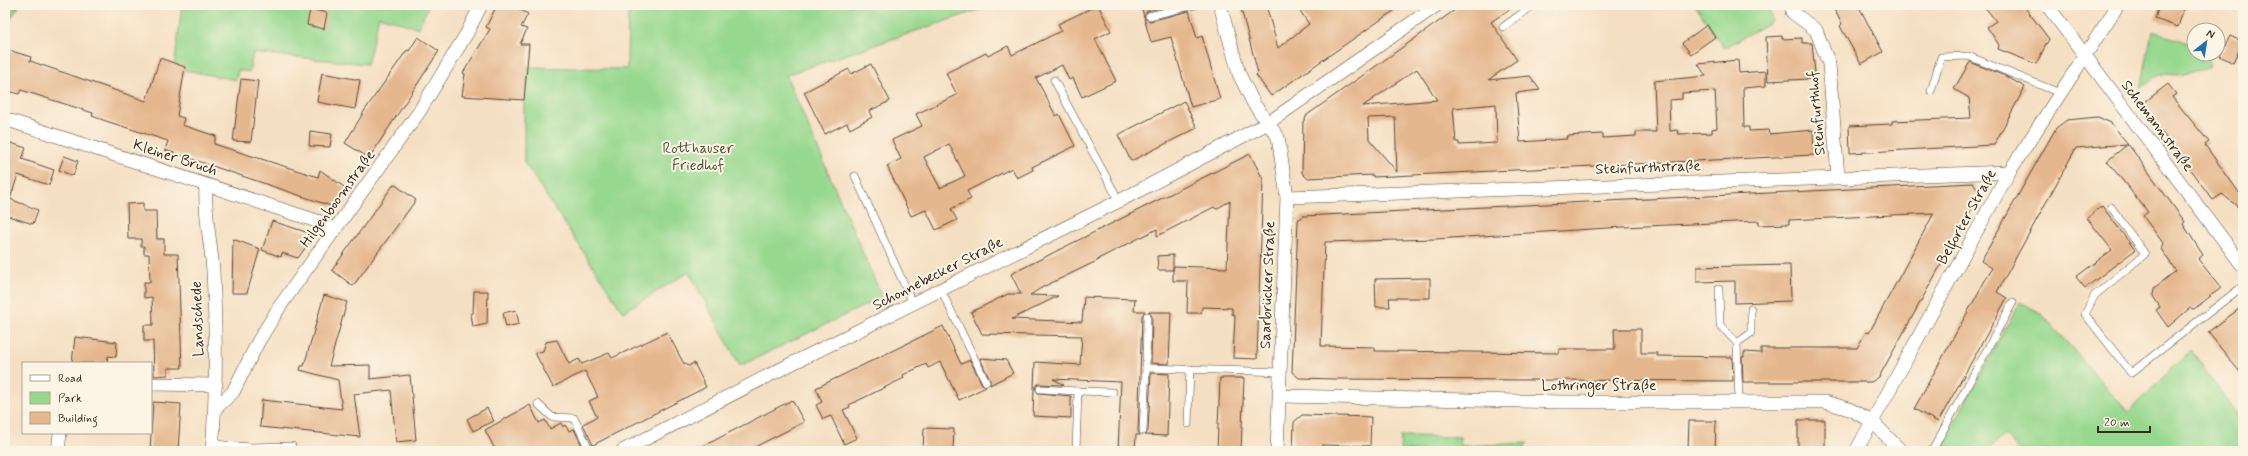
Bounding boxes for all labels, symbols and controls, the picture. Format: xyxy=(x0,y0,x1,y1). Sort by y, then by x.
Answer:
north arrow xyxy=(2186,22,2226,62)
text: N xyxy=(2204,26,2217,42)
street label: Steinfurthhof xyxy=(1803,70,1831,156)
street label: Schemannstraße xyxy=(2116,76,2198,176)
street label: Kleiner Bruch xyxy=(130,135,220,181)
park label: Rotthauser Friedhof xyxy=(663,139,733,176)
street label: Hilgenboomstraße xyxy=(296,146,381,252)
street label: Steinfurthstraße xyxy=(1595,156,1701,180)
street label: Belforter Straße xyxy=(1932,166,2003,269)
street label: Saarbrücker Straße xyxy=(1256,221,1280,349)
street label: Schonnebecker Straße xyxy=(869,232,1007,316)
street label: Landschede xyxy=(187,281,209,357)
legend xyxy=(22,362,152,434)
text: Road xyxy=(58,371,82,387)
street label: Lothringer Straße xyxy=(1542,376,1656,397)
text: Park xyxy=(58,391,82,407)
scale bar xyxy=(2098,408,2150,434)
text: Building xyxy=(58,411,98,428)
text: 20 m xyxy=(2104,415,2130,431)

